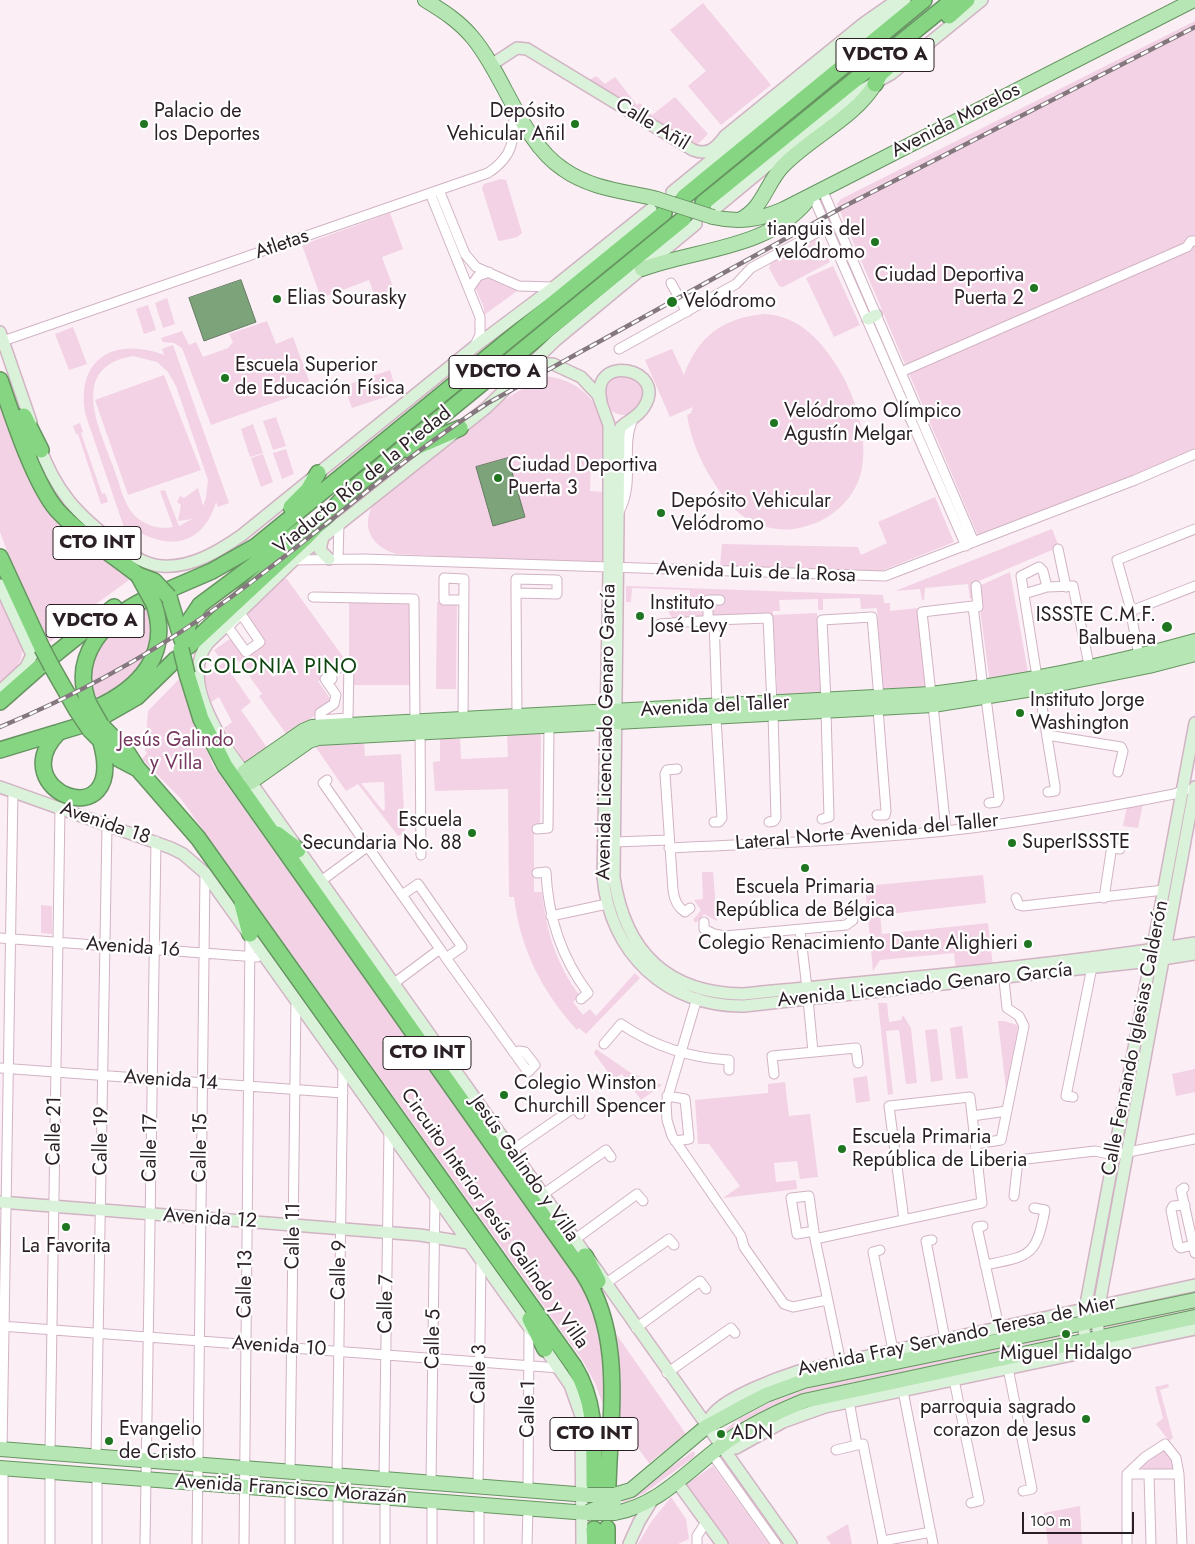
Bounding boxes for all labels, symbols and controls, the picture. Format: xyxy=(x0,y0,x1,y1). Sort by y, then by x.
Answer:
road number: VDCTO A xyxy=(836,38,934,72)
street label: Avenida Morelos xyxy=(888,78,1024,164)
street label: Calle Añil xyxy=(611,94,693,156)
place label: Palacio de los Deportes xyxy=(154,100,260,147)
place label: Depósito Vehicular Añil xyxy=(447,100,565,147)
marker: Palacio de los Deportes xyxy=(138,118,150,130)
marker: Depósito Vehicular Añil xyxy=(569,118,581,130)
place label: tianguis del velódromo xyxy=(767,218,865,265)
street label: Atletas xyxy=(252,225,312,265)
marker: tianguis del velódromo xyxy=(869,236,881,248)
place label: Ciudad Deportiva Puerta 2 xyxy=(875,264,1024,311)
marker: Ciudad Deportiva Puerta 2 xyxy=(1028,282,1040,294)
place label: Elias Sourasky xyxy=(287,287,406,311)
place label: Velódromo xyxy=(683,290,776,314)
marker: Elias Sourasky xyxy=(271,293,283,305)
marker: Velódromo xyxy=(665,295,679,309)
place label: Escuela Superior de Educación Física xyxy=(235,354,405,401)
road number: VDCTO A xyxy=(449,356,547,388)
marker: Escuela Superior de Educación Física xyxy=(219,372,231,384)
place label: Velódromo Olímpico Agustín Melgar xyxy=(784,400,961,447)
street label: Viaducto Río de la Piedad xyxy=(269,402,457,560)
marker: Velódromo Olímpico Agustín Melgar xyxy=(768,417,780,429)
place label: Ciudad Deportiva Puerta 3 xyxy=(508,454,657,501)
marker: Ciudad Deportiva Puerta 3 xyxy=(492,472,504,484)
place label: Depósito Vehicular Velódromo xyxy=(671,490,831,537)
marker: Depósito Vehicular Velódromo xyxy=(655,507,667,519)
road number: CTO INT xyxy=(53,526,141,560)
street label: Avenida Luis de la Rosa xyxy=(656,558,856,588)
street label: Avenida Licenciado Genaro García xyxy=(592,584,622,880)
place label: Instituto José Levy xyxy=(650,592,727,639)
road number: VDCTO A xyxy=(46,604,144,638)
place label: ISSSTE C.M.F. Balbuena xyxy=(1036,604,1156,651)
marker: Instituto José Levy xyxy=(634,610,646,622)
marker: ISSSTE C.M.F. Balbuena xyxy=(1160,620,1174,634)
district label: COLONIA PINO xyxy=(197,655,359,681)
place label: Instituto Jorge Washington xyxy=(1030,689,1144,736)
street label: Avenida del Taller xyxy=(640,691,790,723)
marker: Instituto Jorge Washington xyxy=(1014,707,1026,719)
park label: Jesús Galindo y Villa xyxy=(118,729,234,776)
street label: Avenida 18 xyxy=(57,797,153,851)
place label: Escuela Secundaria No. 88 xyxy=(302,809,462,856)
street label: Lateral Norte Avenida del Taller xyxy=(734,810,1000,856)
marker: Escuela Secundaria No. 88 xyxy=(466,827,478,839)
place label: SuperISSSTE xyxy=(1022,831,1130,855)
marker: SuperISSSTE xyxy=(1006,837,1018,849)
marker: Escuela Primaria República de Bélgica xyxy=(799,862,811,874)
place label: Escuela Primaria República de Bélgica xyxy=(715,876,895,923)
street label: Calle Fernando Iglesias Calderón xyxy=(1098,898,1174,1178)
place label: Colegio Renacimiento Dante Alighieri xyxy=(698,932,1018,956)
street label: Avenida 16 xyxy=(85,933,181,963)
marker: Colegio Renacimiento Dante Alighieri xyxy=(1022,938,1034,950)
street label: Avenida Licenciado Genaro García xyxy=(776,959,1074,1013)
road number: CTO INT xyxy=(383,1036,471,1070)
street label: Avenida 14 xyxy=(123,1066,219,1096)
place label: Colegio Winston Churchill Spencer xyxy=(514,1072,666,1119)
street label: Circuito Interior Jesús Galindo y Villa xyxy=(395,1084,593,1354)
marker: Colegio Winston Churchill Spencer xyxy=(498,1089,510,1101)
street label: Jesús Galindo y Villa xyxy=(464,1091,584,1247)
street label: Calle 21 xyxy=(42,1096,68,1166)
street label: Calle 19 xyxy=(89,1106,115,1176)
street label: Calle 15 xyxy=(188,1113,214,1183)
street label: Calle 17 xyxy=(138,1114,164,1182)
place label: Escuela Primaria República de Liberia xyxy=(852,1126,1027,1173)
marker: Escuela Primaria República de Liberia xyxy=(836,1143,848,1155)
street label: Calle 11 xyxy=(281,1202,307,1270)
street label: Avenida 12 xyxy=(162,1204,258,1234)
marker: La Favorita xyxy=(60,1221,72,1233)
place label: La Favorita xyxy=(21,1235,111,1259)
street label: Calle 9 xyxy=(327,1240,353,1300)
street label: Calle 13 xyxy=(233,1249,259,1319)
street label: Calle 7 xyxy=(374,1274,400,1334)
street label: Avenida Fray Servando Teresa de Mier xyxy=(796,1291,1118,1383)
street label: Calle 5 xyxy=(421,1309,447,1369)
marker: Miguel Hidalgo xyxy=(1060,1328,1072,1340)
street label: Avenida 10 xyxy=(231,1332,327,1362)
place label: Miguel Hidalgo xyxy=(1000,1342,1132,1366)
street label: Calle 3 xyxy=(467,1344,493,1404)
street label: Calle 1 xyxy=(516,1380,542,1438)
place label: parroquia sagrado corazon de Jesus xyxy=(920,1396,1076,1443)
marker: parroquia sagrado corazon de Jesus xyxy=(1080,1413,1092,1425)
place label: Evangelio de Cristo xyxy=(119,1418,201,1465)
road number: CTO INT xyxy=(550,1418,638,1450)
place label: ADN xyxy=(731,1422,773,1446)
marker: ADN xyxy=(715,1428,727,1440)
marker: Evangelio de Cristo xyxy=(103,1435,115,1447)
street label: Avenida Francisco Morazán xyxy=(174,1470,408,1510)
scale bar xyxy=(1025,1502,1138,1534)
text: 100 m xyxy=(1030,1510,1071,1532)

